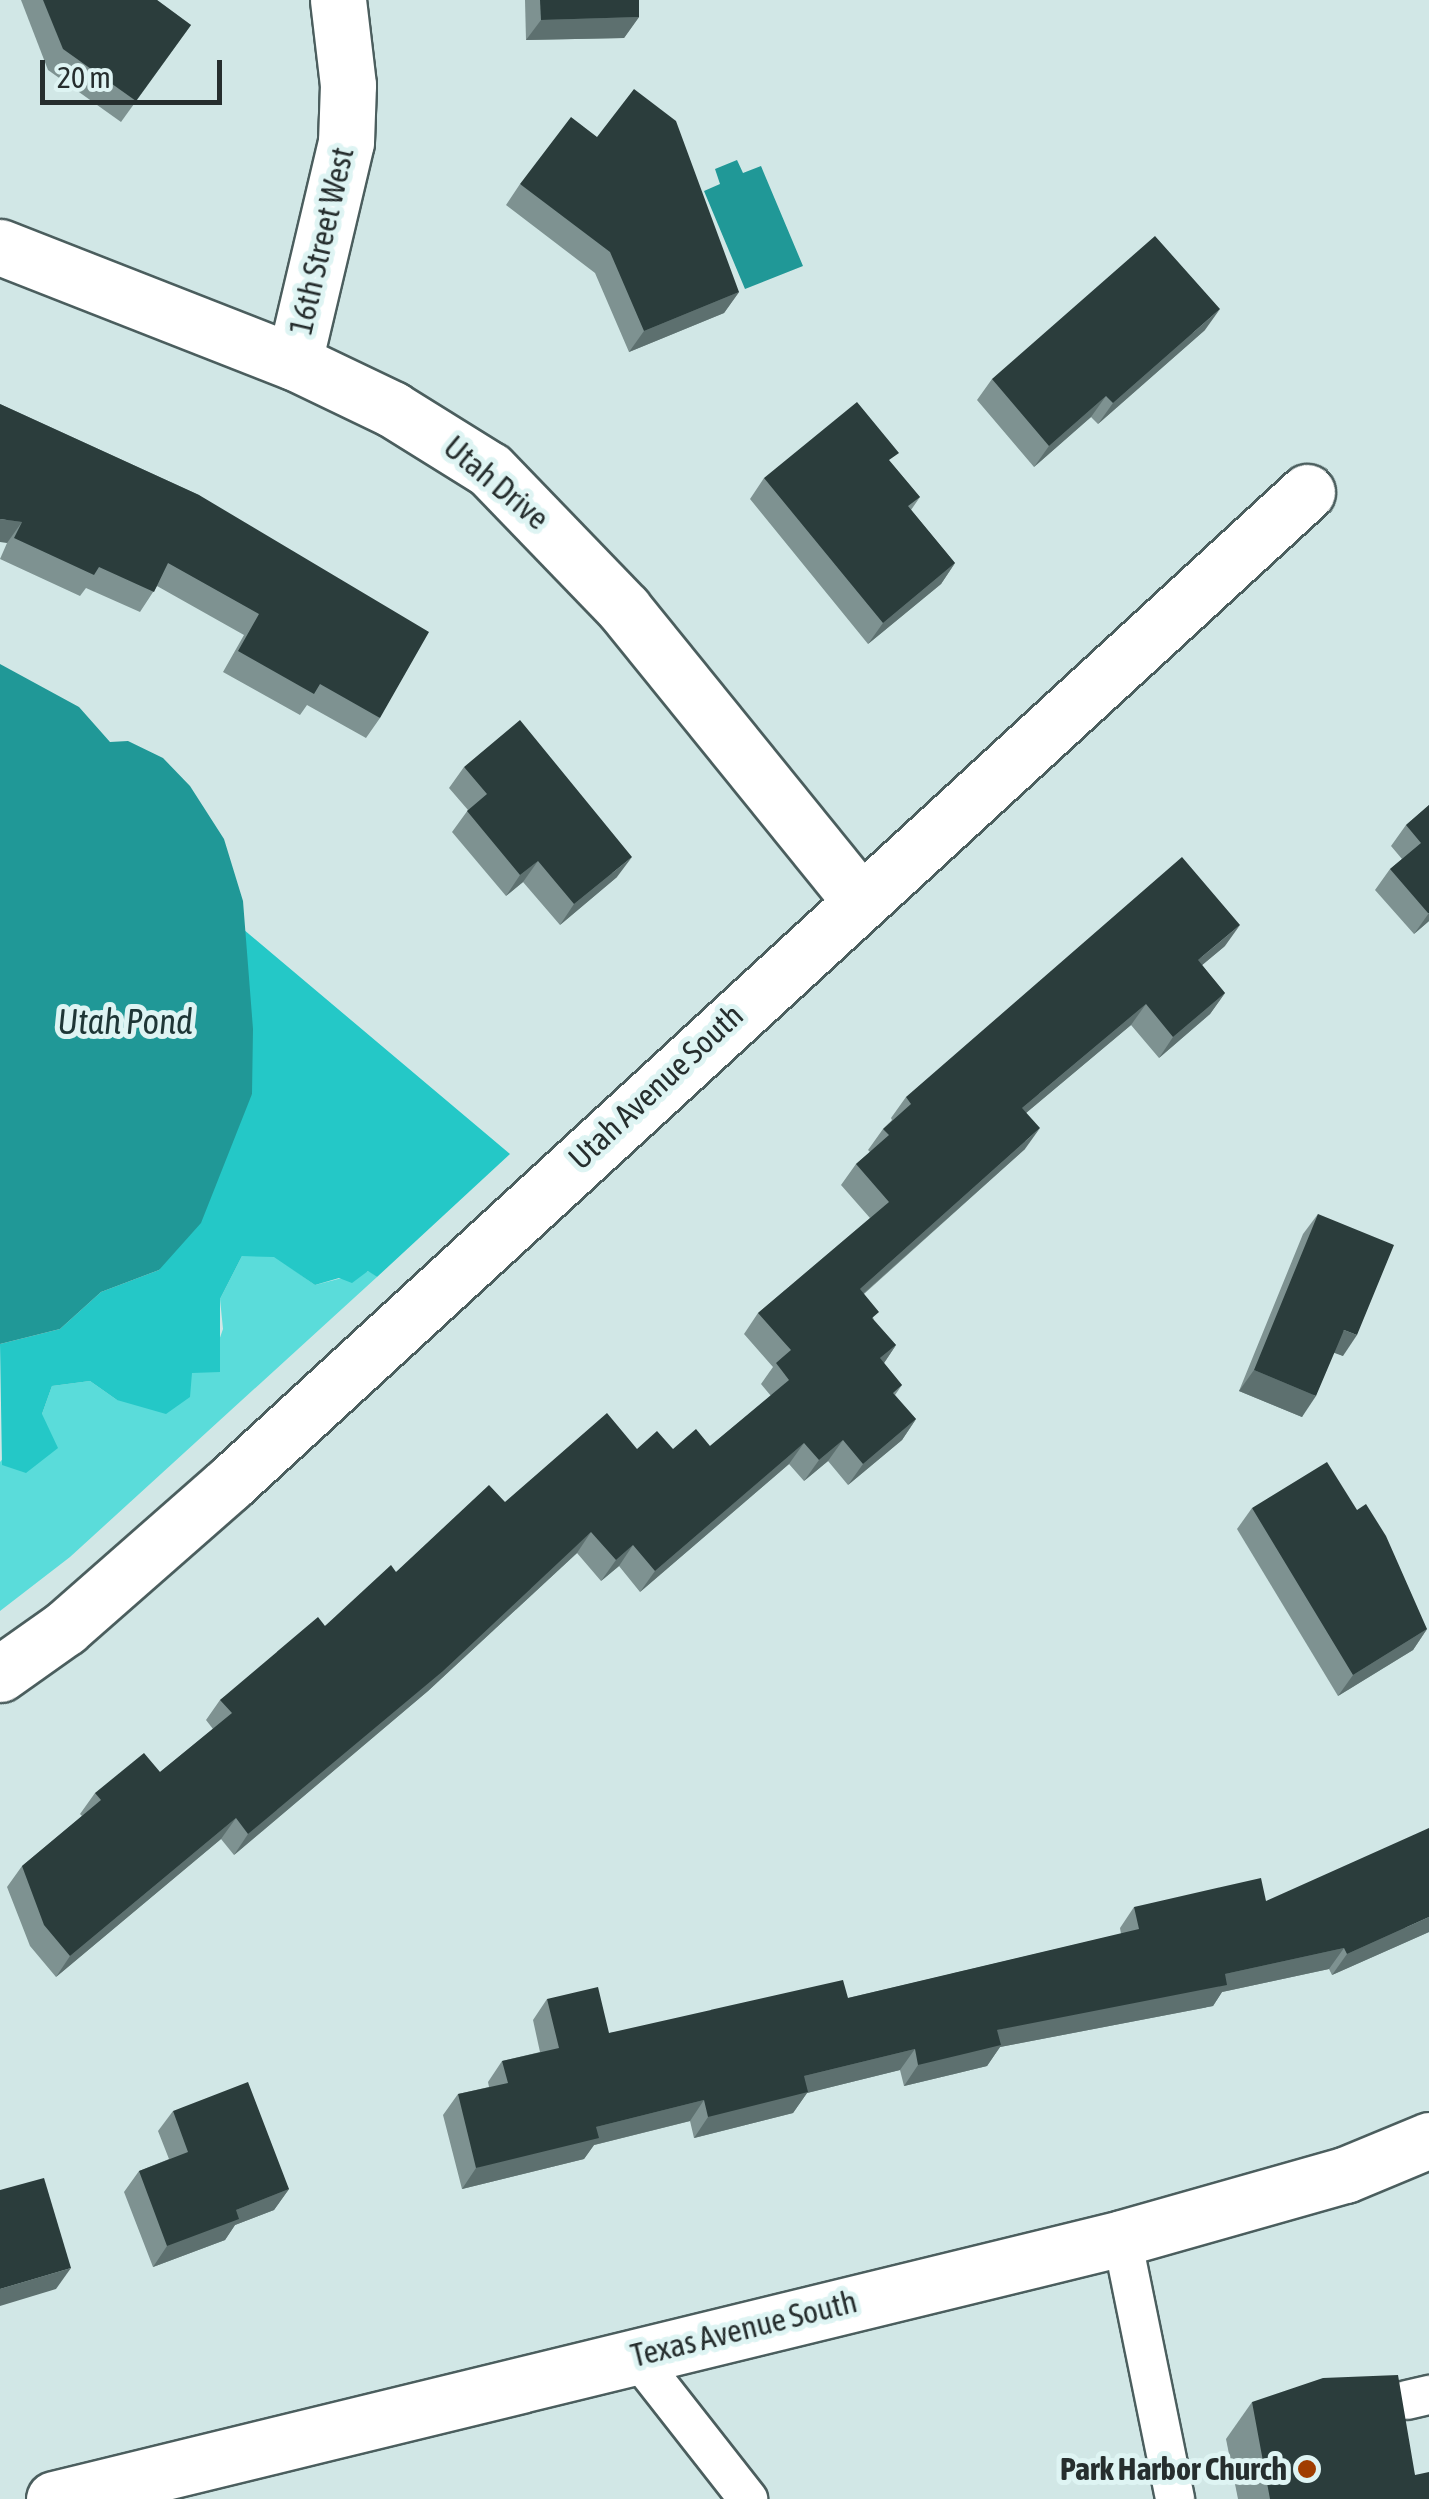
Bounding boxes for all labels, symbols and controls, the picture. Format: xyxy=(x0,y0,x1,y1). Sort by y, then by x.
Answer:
scale bar xyxy=(45,40,228,102)
text: 20 m xyxy=(57,60,111,94)
street label: 16th Street West xyxy=(282,144,362,338)
street label: Utah Drive xyxy=(436,428,556,538)
street label: Utah Avenue South xyxy=(561,996,751,1178)
water label: Utah Pond xyxy=(57,1000,193,1042)
street label: Texas Avenue South xyxy=(627,2282,861,2376)
place label: Park Harbor Church xyxy=(1060,2450,1287,2488)
marker: Park Harbor Church xyxy=(1296,2458,1318,2480)

